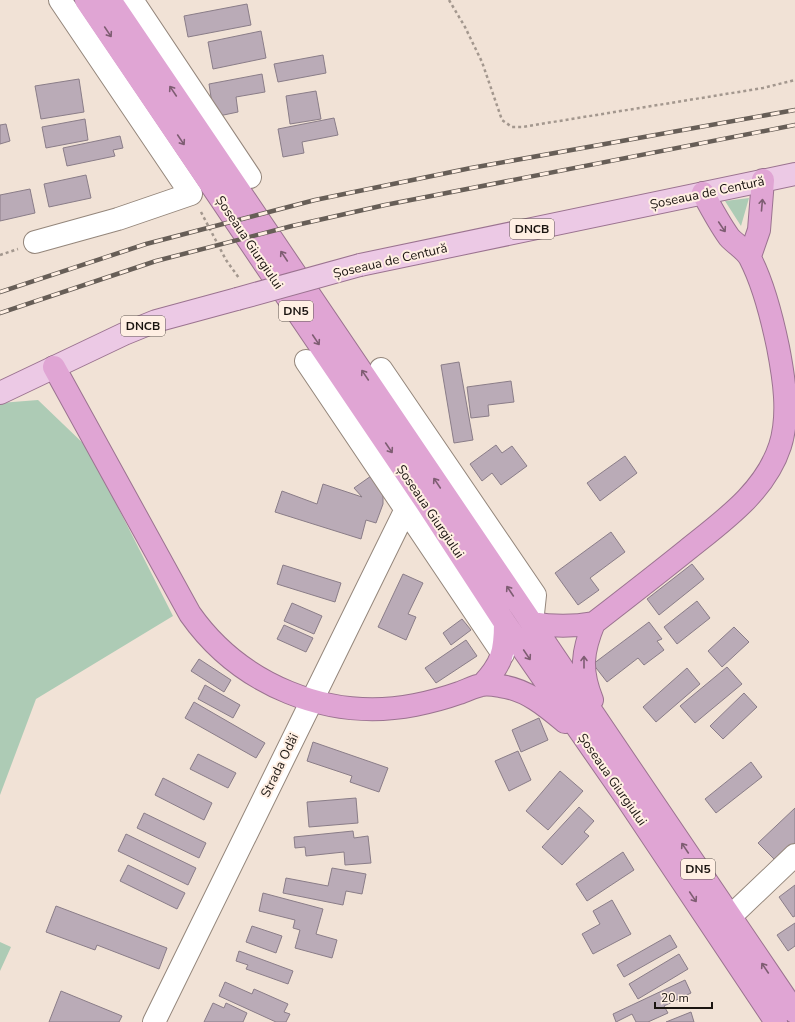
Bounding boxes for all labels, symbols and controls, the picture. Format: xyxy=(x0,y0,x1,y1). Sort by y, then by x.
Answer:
one-way arrow xyxy=(104,26,112,37)
one-way arrow xyxy=(169,86,177,97)
one-way arrow xyxy=(177,134,185,145)
street label: Șoseaua de Centură xyxy=(648,172,766,214)
street label: Șoseaua Giurgiului xyxy=(211,192,287,293)
one-way arrow xyxy=(758,199,765,212)
road number: DNCB xyxy=(510,219,554,239)
one-way arrow xyxy=(718,221,726,232)
street label: Șoseaua de Centură xyxy=(331,239,449,283)
one-way arrow xyxy=(280,250,288,261)
road number: DN5 xyxy=(279,301,313,321)
road number: DNCB xyxy=(121,316,165,336)
one-way arrow xyxy=(312,335,320,346)
one-way arrow xyxy=(361,370,369,381)
one-way arrow xyxy=(385,442,393,453)
street label: Șoseaua Giurgiului xyxy=(392,461,468,562)
one-way arrow xyxy=(433,478,441,489)
one-way arrow xyxy=(506,586,514,597)
one-way arrow xyxy=(523,650,531,661)
one-way arrow xyxy=(580,656,588,669)
street label: Strada Odăi xyxy=(257,730,303,801)
street label: Șoseaua Giurgiului xyxy=(573,730,651,829)
one-way arrow xyxy=(681,843,689,854)
road number: DN5 xyxy=(681,859,715,879)
one-way arrow xyxy=(689,892,697,903)
one-way arrow xyxy=(761,963,769,974)
scale bar xyxy=(655,984,712,1010)
text: 20 m xyxy=(661,990,689,1006)

